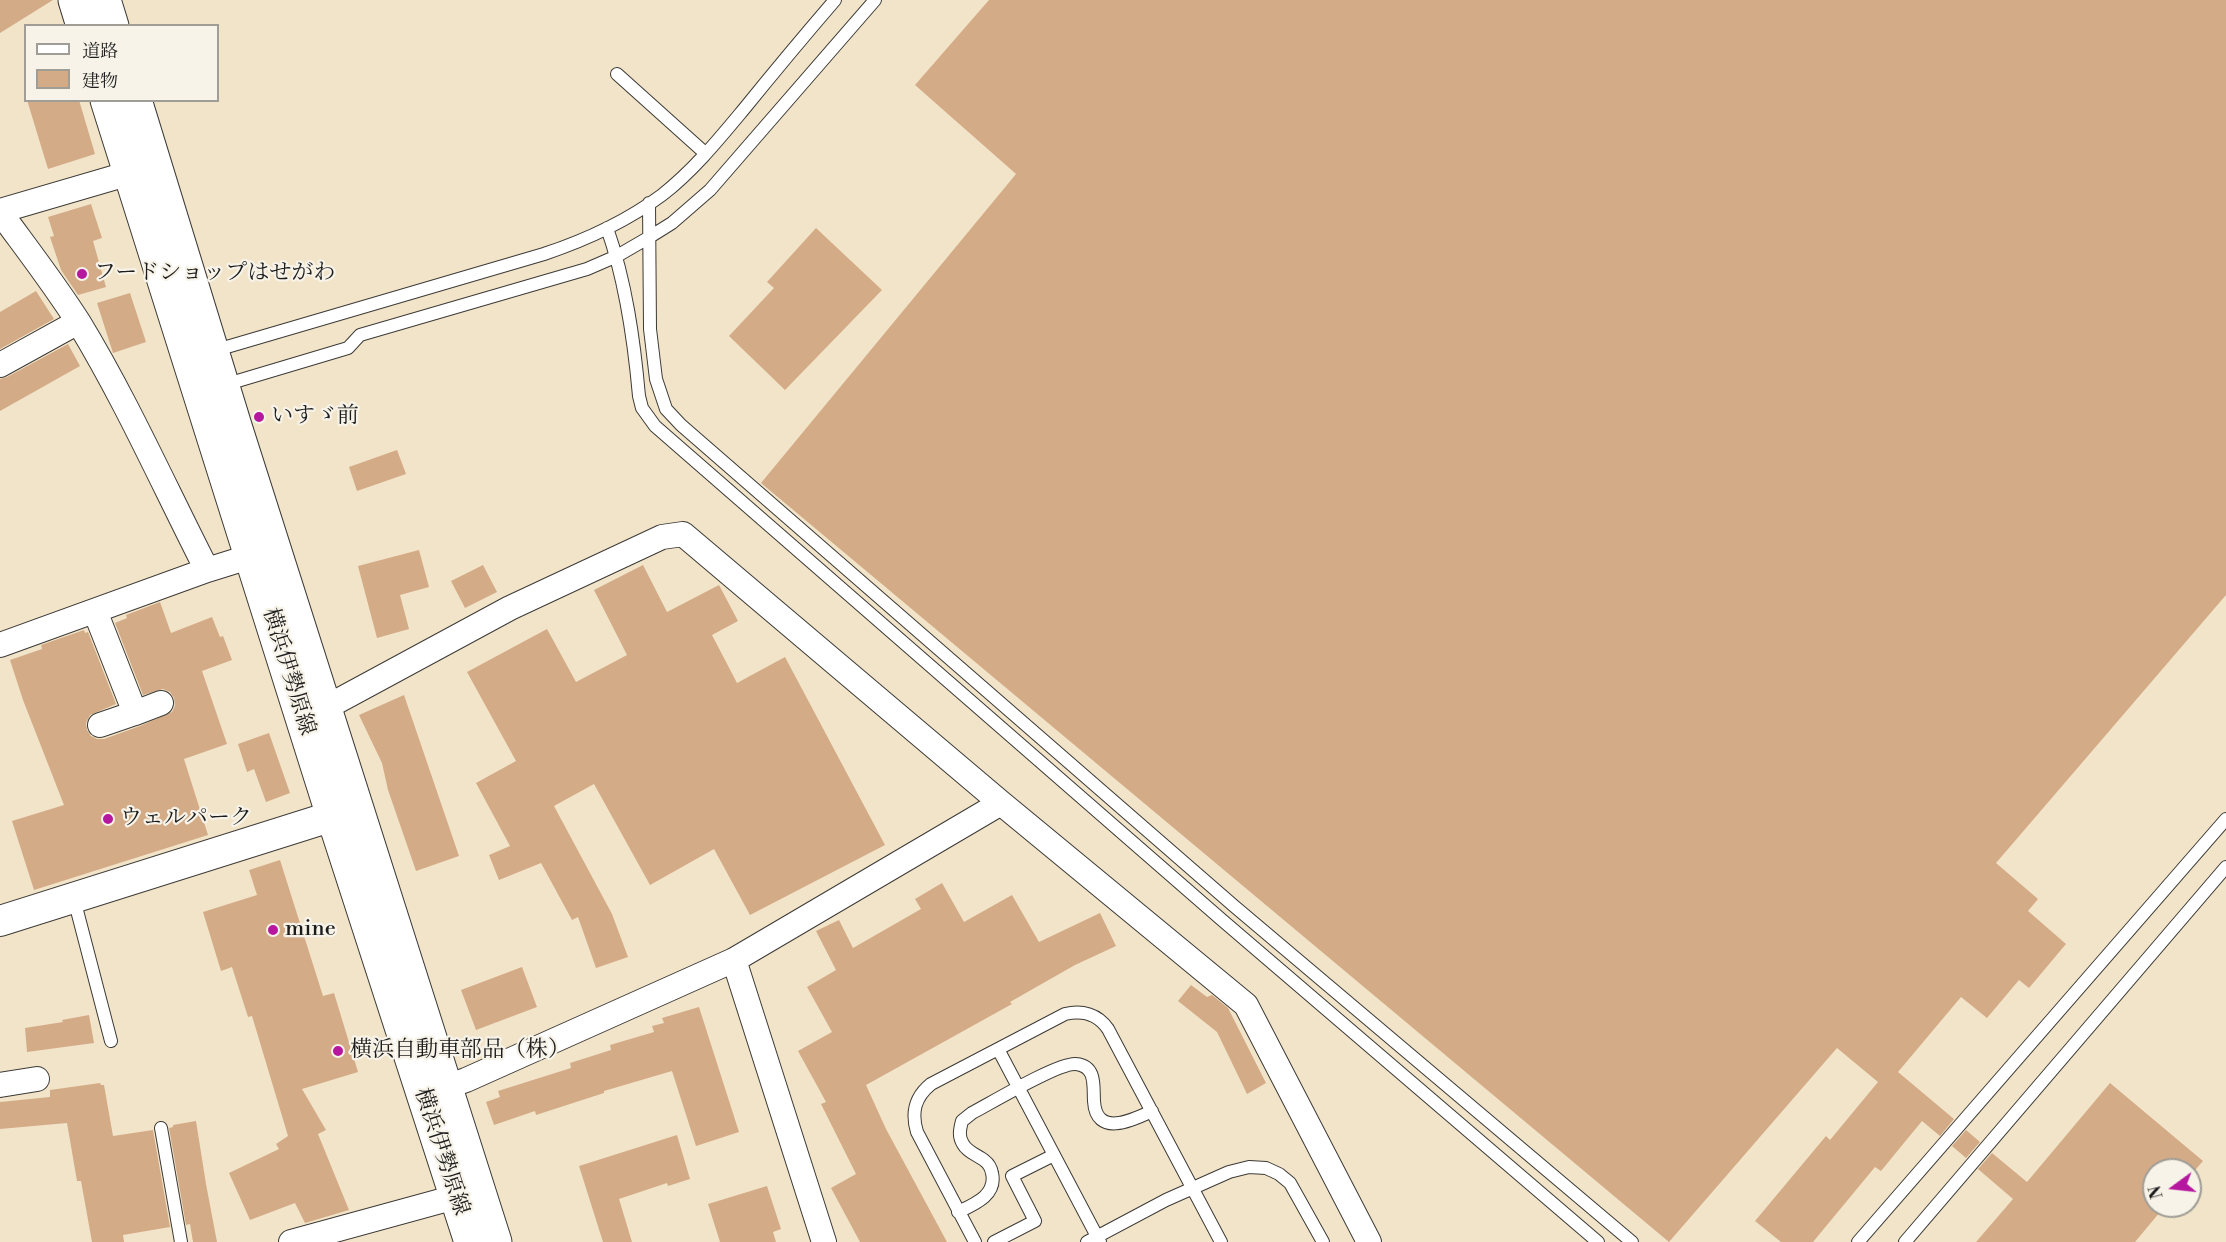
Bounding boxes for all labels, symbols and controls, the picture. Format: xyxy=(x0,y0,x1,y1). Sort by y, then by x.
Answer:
legend xyxy=(24,24,219,102)
text: 道路 xyxy=(82,40,118,63)
text: 建物 xyxy=(82,70,118,93)
place label: フードショップはせがわ xyxy=(94,261,335,287)
marker: フードショップはせがわ xyxy=(75,267,89,281)
place label: いすゞ前 xyxy=(271,404,359,430)
marker: いすゞ前 xyxy=(252,410,266,424)
street label: 横浜伊勢原線 xyxy=(256,605,320,739)
place label: ウェルパーク xyxy=(120,806,252,832)
marker: ウェルパーク xyxy=(101,812,115,826)
place label: mine xyxy=(285,917,336,943)
marker: mine xyxy=(266,923,280,937)
place label: 横浜自動車部品（株） xyxy=(350,1038,570,1064)
marker: 横浜自動車部品（株） xyxy=(331,1044,345,1058)
street label: 横浜伊勢原線 xyxy=(408,1085,474,1219)
north arrow xyxy=(2142,1158,2202,1218)
text: N xyxy=(2145,1183,2168,1201)

